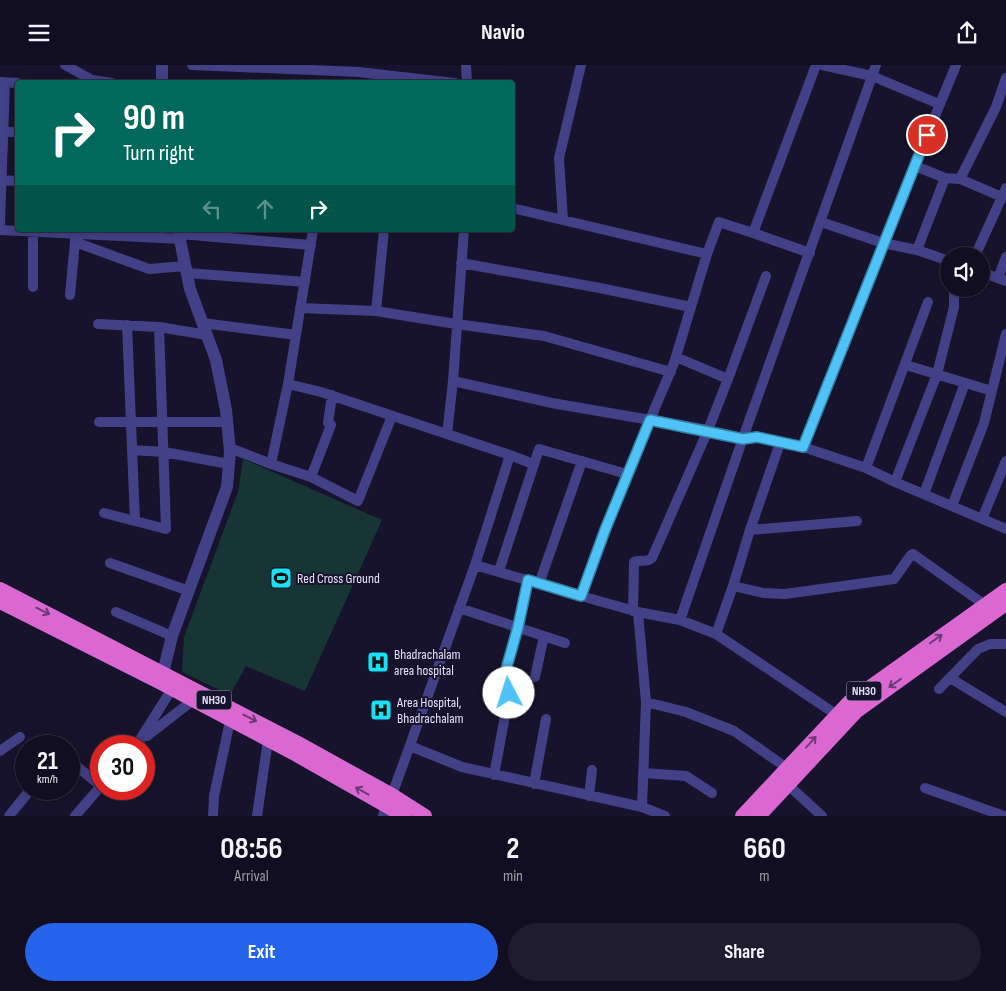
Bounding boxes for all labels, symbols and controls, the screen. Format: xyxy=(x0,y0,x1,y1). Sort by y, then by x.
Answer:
icon: menu xyxy=(25,19,53,47)
text: Navio xyxy=(481,19,525,46)
icon: share xyxy=(953,19,981,47)
text: 90 m xyxy=(123,97,185,140)
icon: right xyxy=(40,100,105,165)
pin xyxy=(906,114,948,156)
icon: arrive xyxy=(913,121,941,149)
text: Turn right xyxy=(123,140,194,167)
icon: left xyxy=(198,195,226,223)
icon: ahead xyxy=(251,195,279,223)
icon: right xyxy=(304,195,332,223)
map controls xyxy=(940,247,990,297)
button: sound xyxy=(940,247,990,297)
sports icon: Red Cross Ground xyxy=(269,566,293,590)
place label: Red Cross Ground xyxy=(297,570,380,587)
one-way arrow xyxy=(36,606,51,616)
one-way arrow xyxy=(929,634,943,644)
place label: Bhadrachalam area hospital xyxy=(394,646,461,679)
hospital icon: Bhadrachalam area hospital xyxy=(366,650,390,674)
position arrow xyxy=(482,666,534,718)
one-way arrow xyxy=(888,678,902,688)
road number: NH30 xyxy=(846,681,882,701)
road number: NH30 xyxy=(196,691,232,709)
place label: Area Hospital, Bhadrachalam xyxy=(396,694,464,727)
hospital icon: Area Hospital, Bhadrachalam xyxy=(369,698,393,722)
one-way arrow xyxy=(242,714,257,723)
speed limit sign: 30 xyxy=(90,735,155,800)
one-way arrow xyxy=(805,735,817,748)
text: 21 xyxy=(37,746,58,777)
text: km/h xyxy=(37,772,58,787)
one-way arrow xyxy=(355,786,369,796)
text: 08:56 xyxy=(220,831,283,867)
text: 2 xyxy=(506,831,520,867)
text: 660 xyxy=(743,831,786,867)
text: Arrival xyxy=(234,867,269,886)
text: min xyxy=(503,867,523,886)
text: m xyxy=(759,867,770,886)
button: Exit xyxy=(25,923,498,981)
button: Share xyxy=(508,923,981,981)

